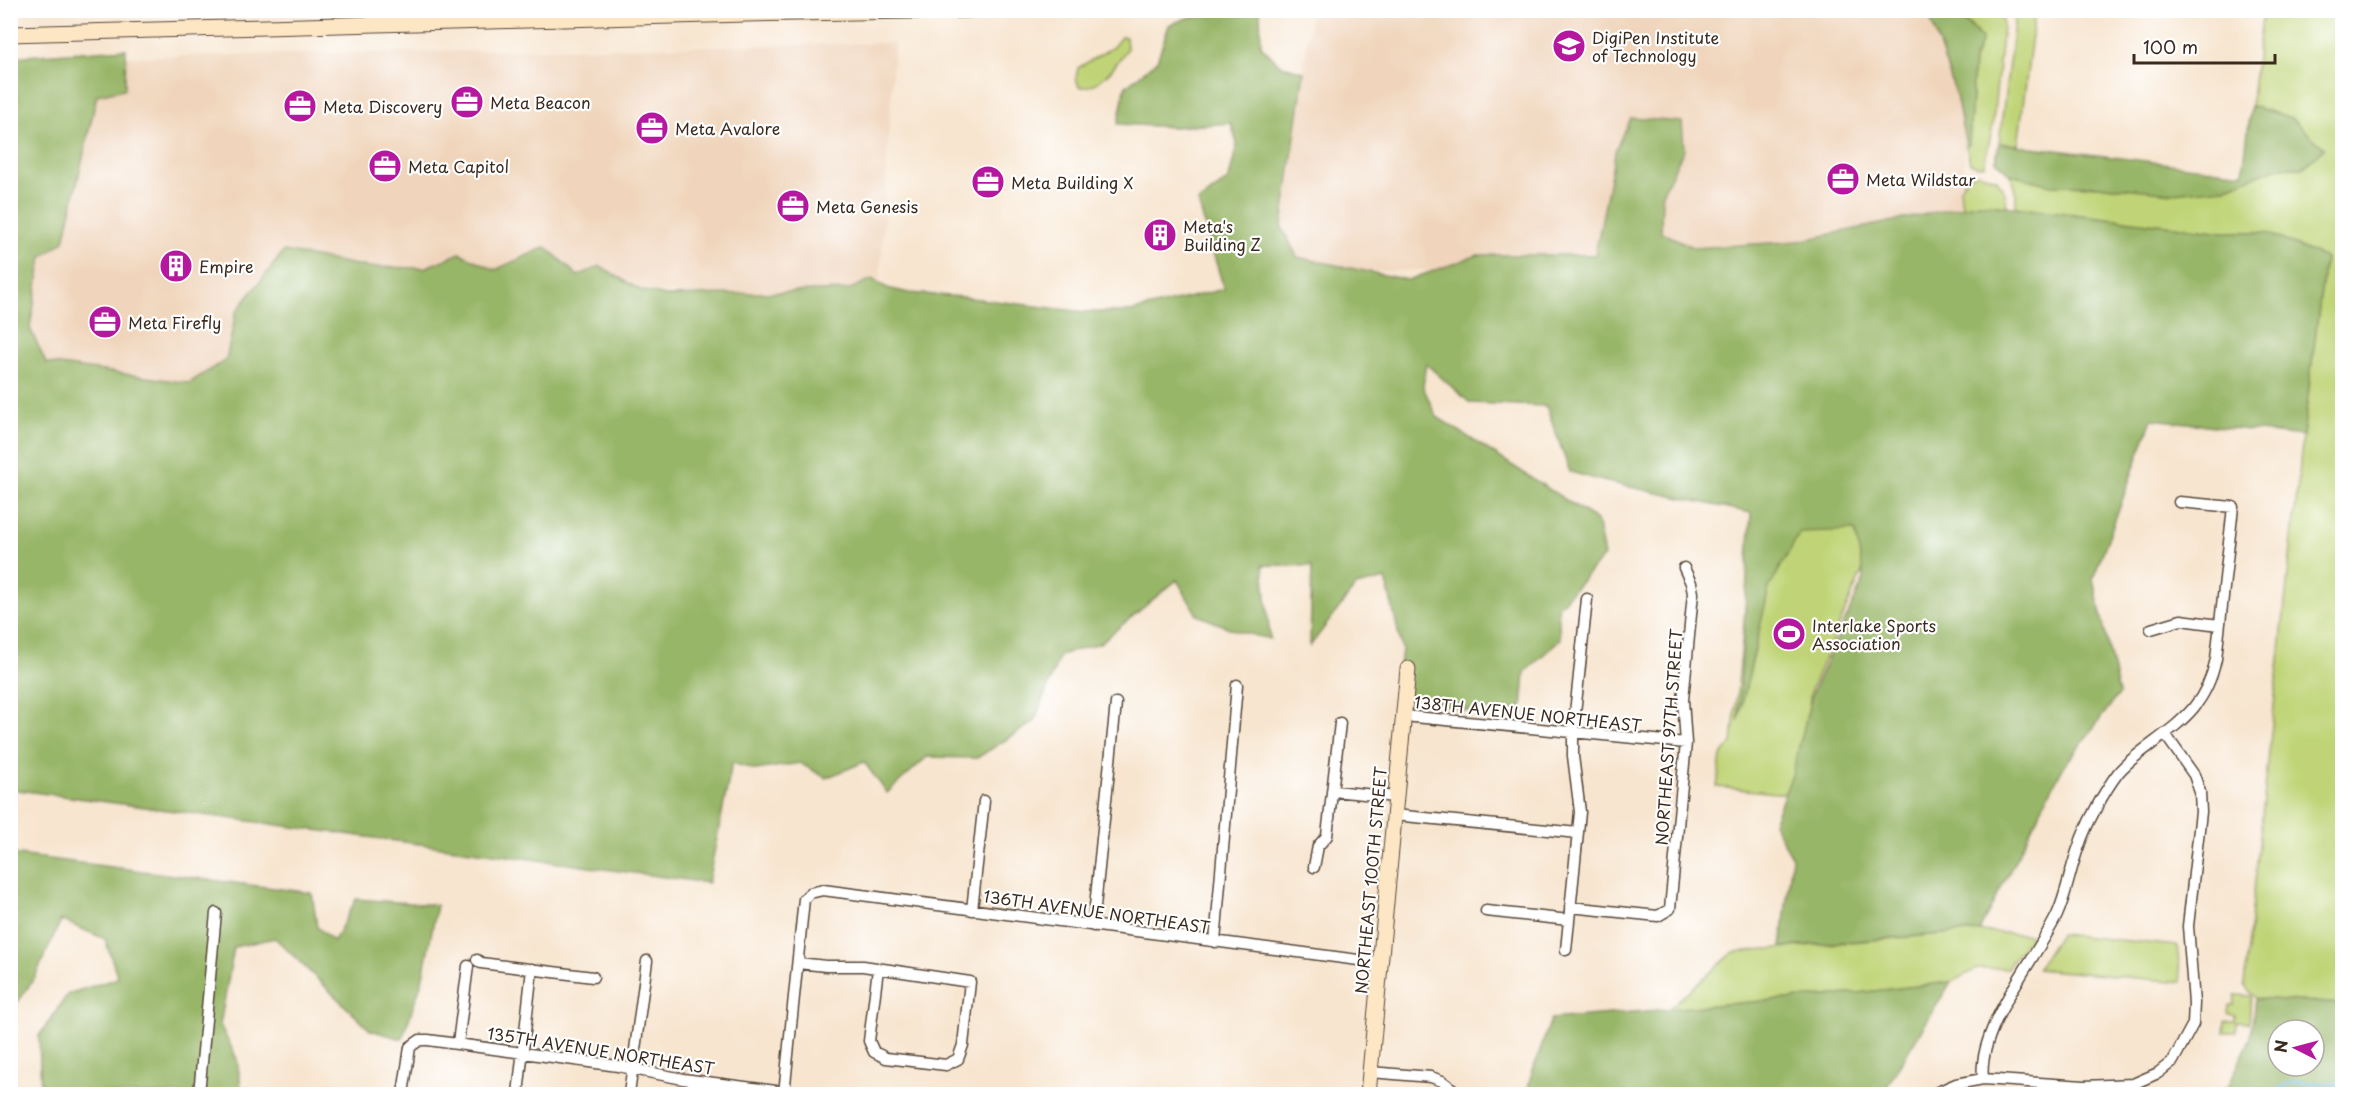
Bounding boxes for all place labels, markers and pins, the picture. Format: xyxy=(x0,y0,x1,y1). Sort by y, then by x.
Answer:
place label: DigiPen Institute of Technology xyxy=(1592,25,1720,67)
school or university icon: DigiPen Institute of Technology xyxy=(1551,28,1587,64)
office icon: Meta Beacon xyxy=(449,84,485,120)
office icon: Meta Discovery xyxy=(282,88,318,124)
place label: Meta Beacon xyxy=(490,90,591,114)
place label: Meta Discovery xyxy=(323,94,442,118)
office icon: Meta Avalore xyxy=(634,110,670,146)
place label: Meta Avalore xyxy=(675,116,780,140)
office icon: Meta Capitol xyxy=(367,148,403,184)
place label: Meta Capitol xyxy=(408,154,509,178)
office icon: Meta Wildstar xyxy=(1825,161,1861,197)
office icon: Meta Building X xyxy=(970,164,1006,200)
place label: Meta Wildstar xyxy=(1866,167,1976,191)
place label: Meta Building X xyxy=(1011,170,1133,194)
office icon: Meta Genesis xyxy=(775,188,811,224)
place label: Meta Genesis xyxy=(816,194,918,218)
place label: Meta's Building Z xyxy=(1183,214,1261,256)
building icon: Meta's Building Z xyxy=(1142,217,1178,253)
building icon: Empire xyxy=(158,248,194,284)
place label: Empire xyxy=(199,254,254,278)
office icon: Meta Firefly xyxy=(87,304,123,340)
place label: Meta Firefly xyxy=(128,310,221,334)
place label: Interlake Sports Association xyxy=(1812,613,1936,655)
sports icon: Interlake Sports Association xyxy=(1771,616,1807,652)

